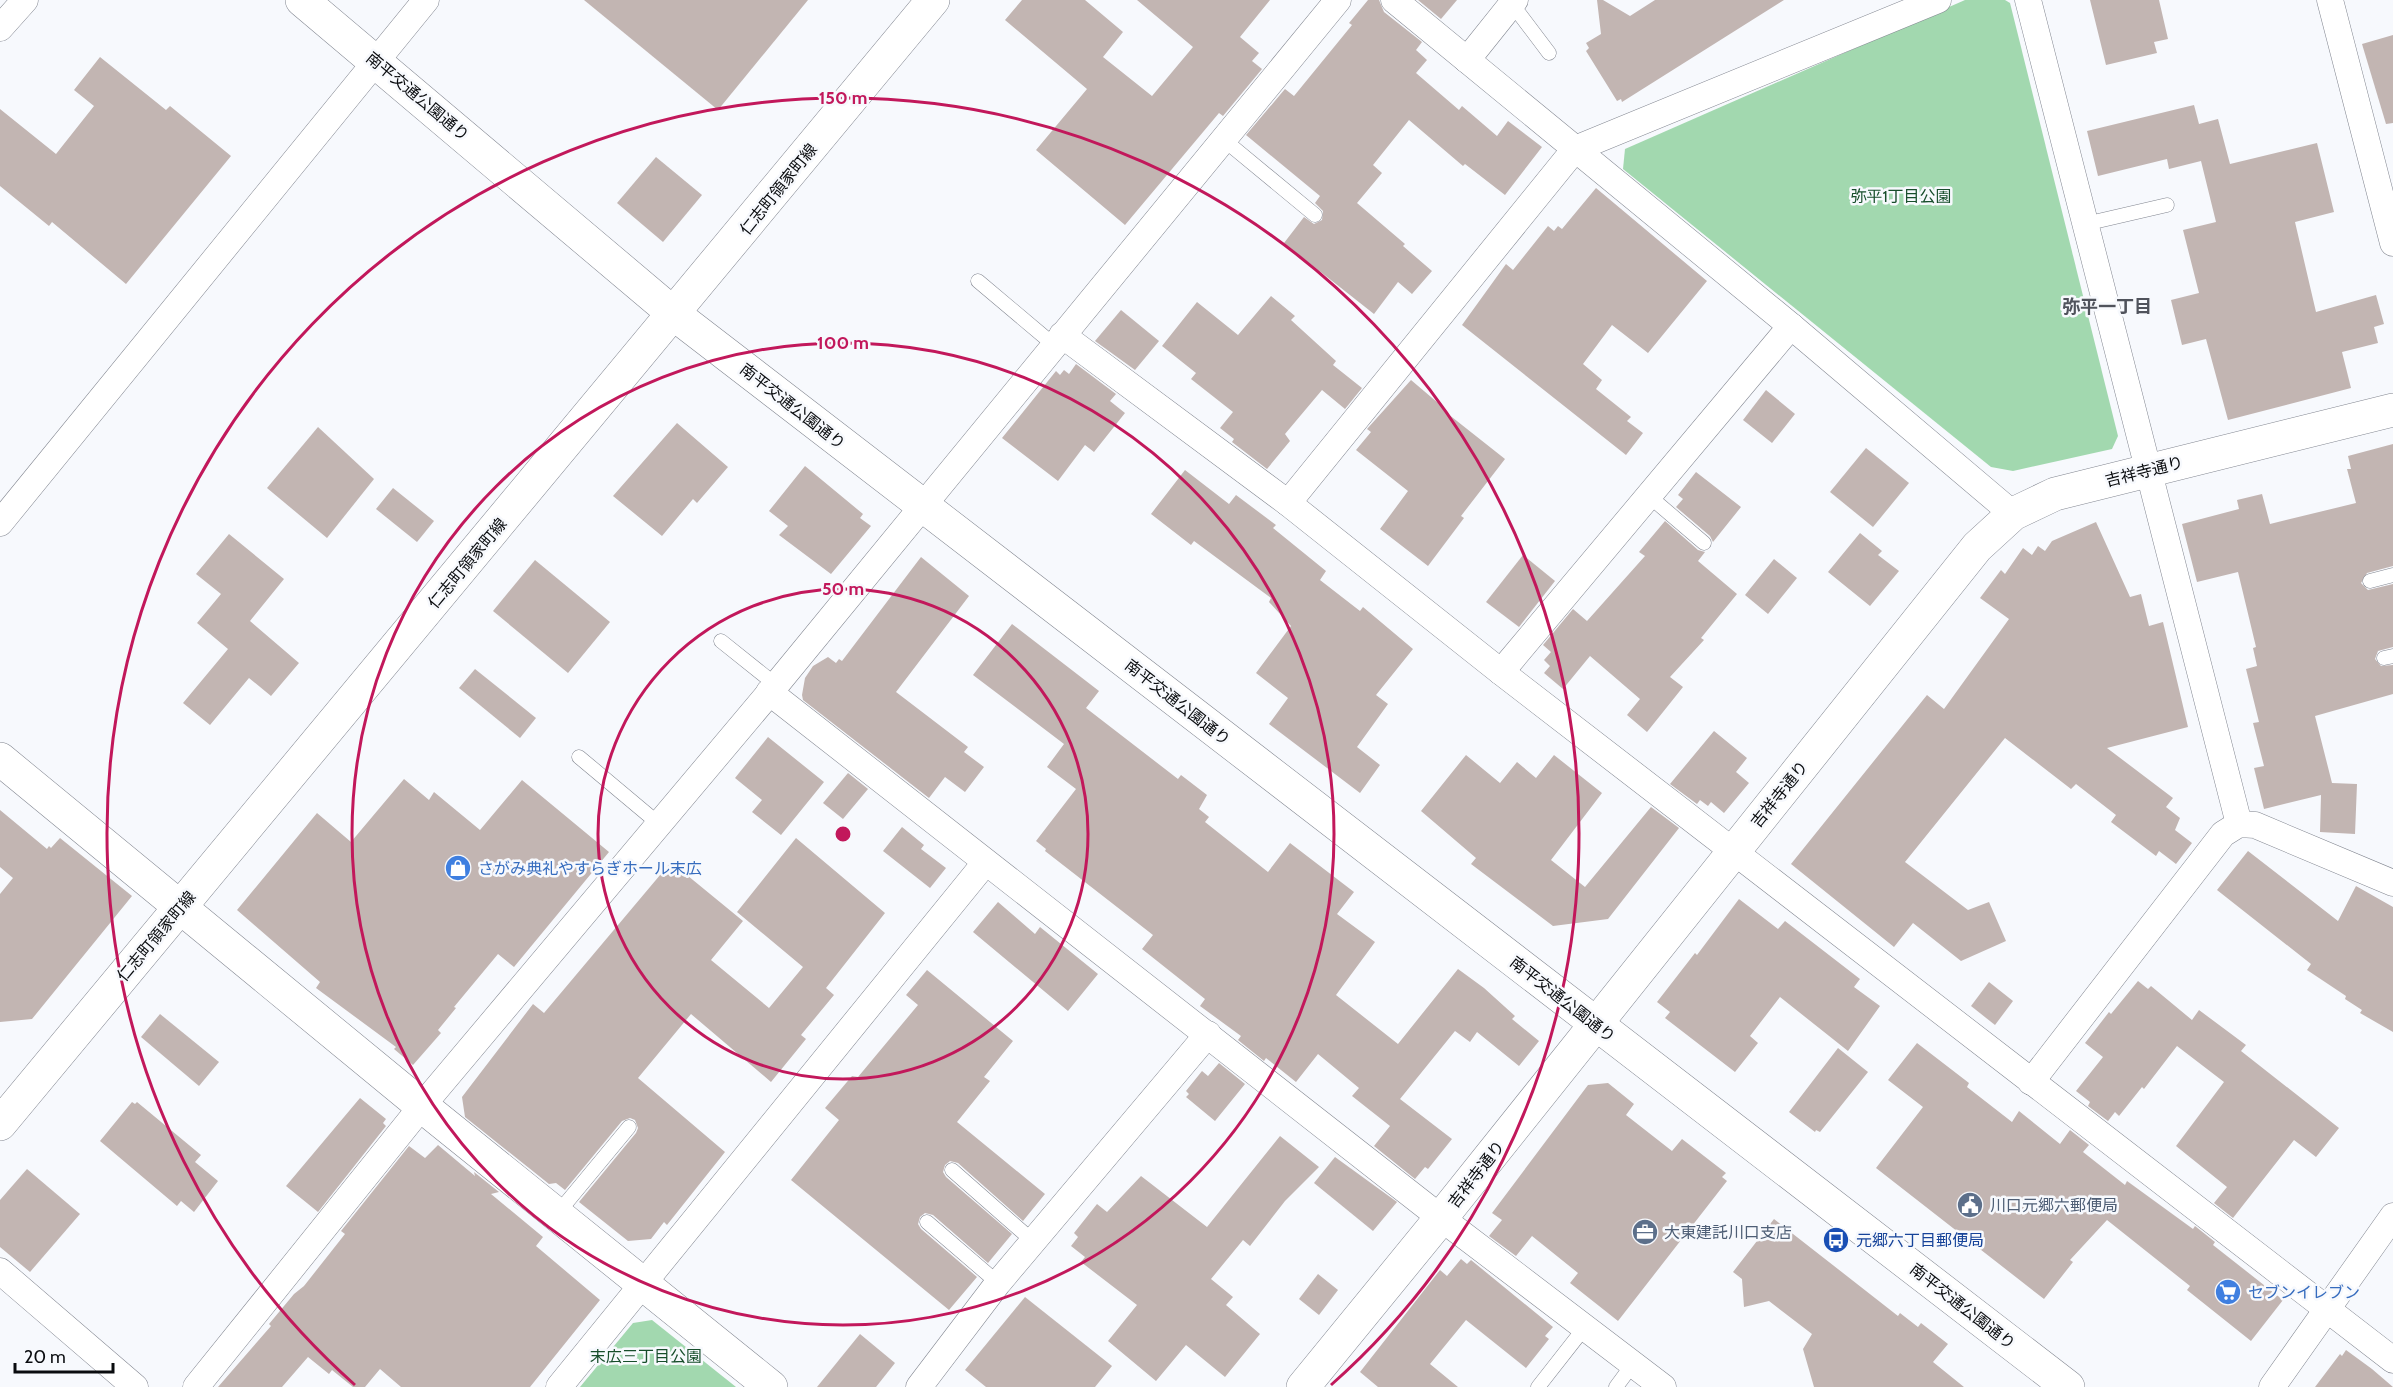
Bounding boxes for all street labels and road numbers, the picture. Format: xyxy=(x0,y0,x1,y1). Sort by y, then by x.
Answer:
street label: 南平交通公園通り xyxy=(363,48,473,145)
street label: 仁志町領家町線 xyxy=(736,140,821,239)
street label: 南平交通公園通り xyxy=(736,360,849,453)
street label: 吉祥寺通り xyxy=(2103,453,2185,490)
street label: 仁志町領家町線 xyxy=(424,514,511,612)
street label: 南平交通公園通り xyxy=(1121,656,1234,749)
street label: 吉祥寺通り xyxy=(1747,757,1812,831)
street label: 仁志町領家町線 xyxy=(113,887,200,985)
street label: 南平交通公園通り xyxy=(1506,953,1619,1046)
street label: 吉祥寺通り xyxy=(1444,1137,1509,1212)
street label: 南平交通公園通り xyxy=(1906,1260,2019,1353)

